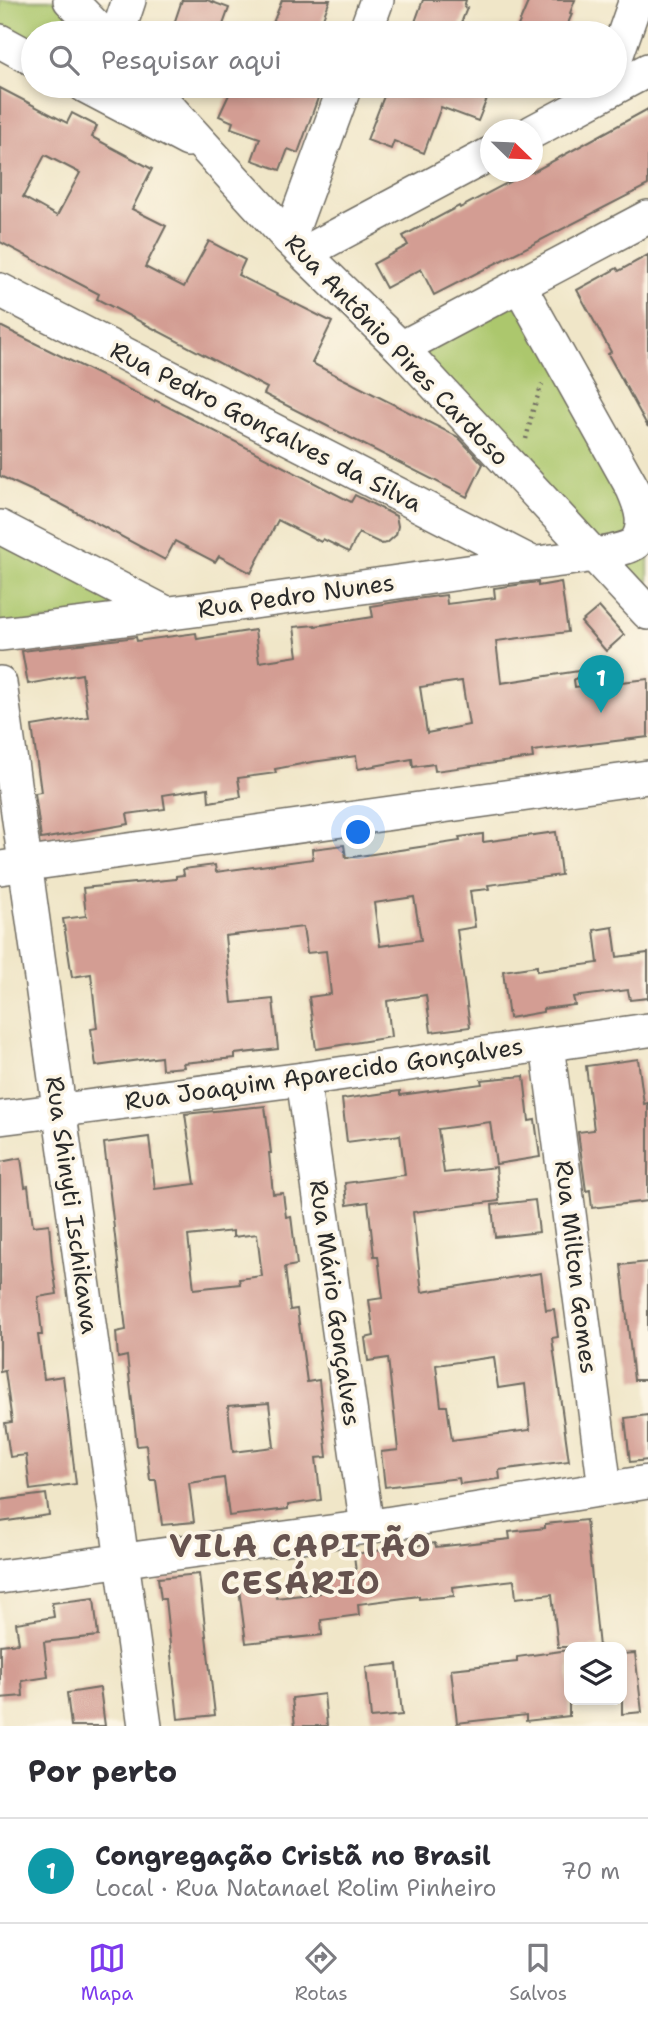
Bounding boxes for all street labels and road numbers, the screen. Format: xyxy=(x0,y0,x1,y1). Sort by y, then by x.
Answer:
street label: Rua Antônio Pires Cardoso xyxy=(278,227,516,473)
street label: Rua Pedro Gonçalves da Silva xyxy=(105,334,427,520)
street label: Rua Pedro Nunes xyxy=(196,566,396,626)
street label: Rua Joaquim Aparecido Gonçalves xyxy=(123,1030,525,1118)
street label: Rua Shinyti Ischikawa xyxy=(38,1074,106,1336)
street label: Rua Milton Gomes xyxy=(547,1158,605,1376)
street label: Rua Mário Gonçalves xyxy=(302,1178,368,1428)

